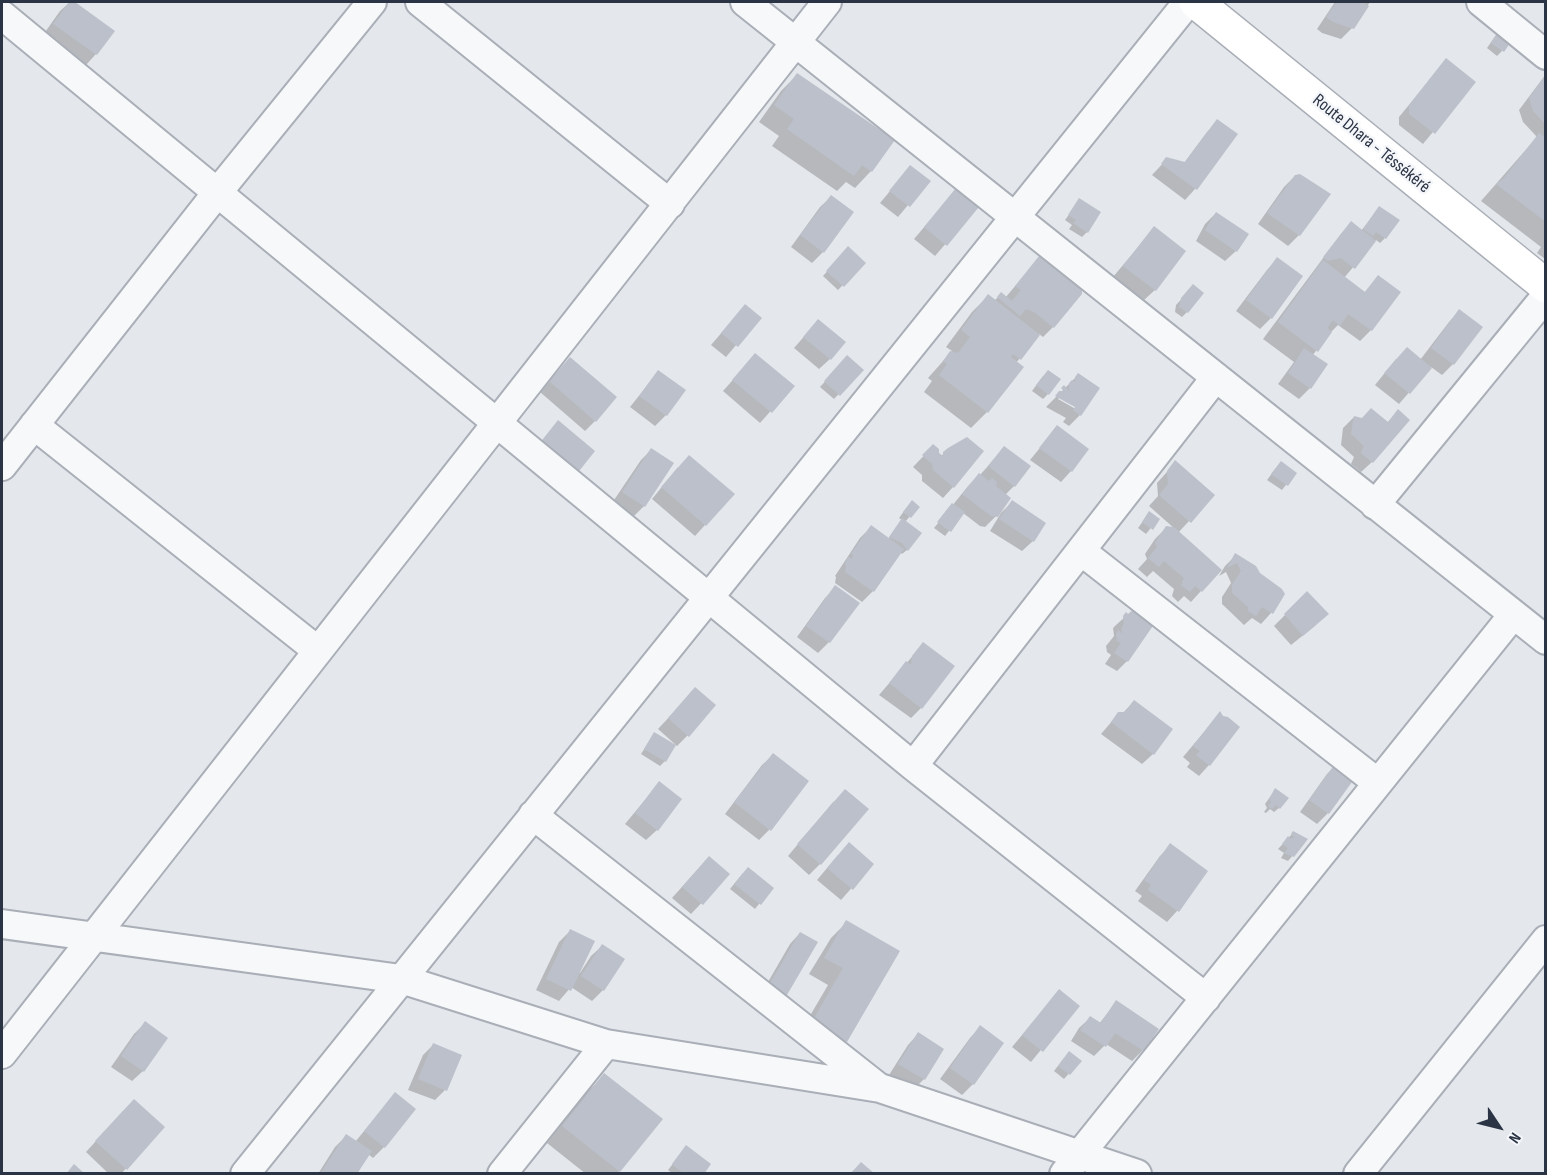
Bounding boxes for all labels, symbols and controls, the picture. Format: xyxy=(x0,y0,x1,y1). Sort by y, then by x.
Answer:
street label: Route Dhara - Téssékéré xyxy=(1308,90,1434,198)
north arrow xyxy=(1469,1097,1529,1157)
text: N xyxy=(1504,1129,1524,1147)

